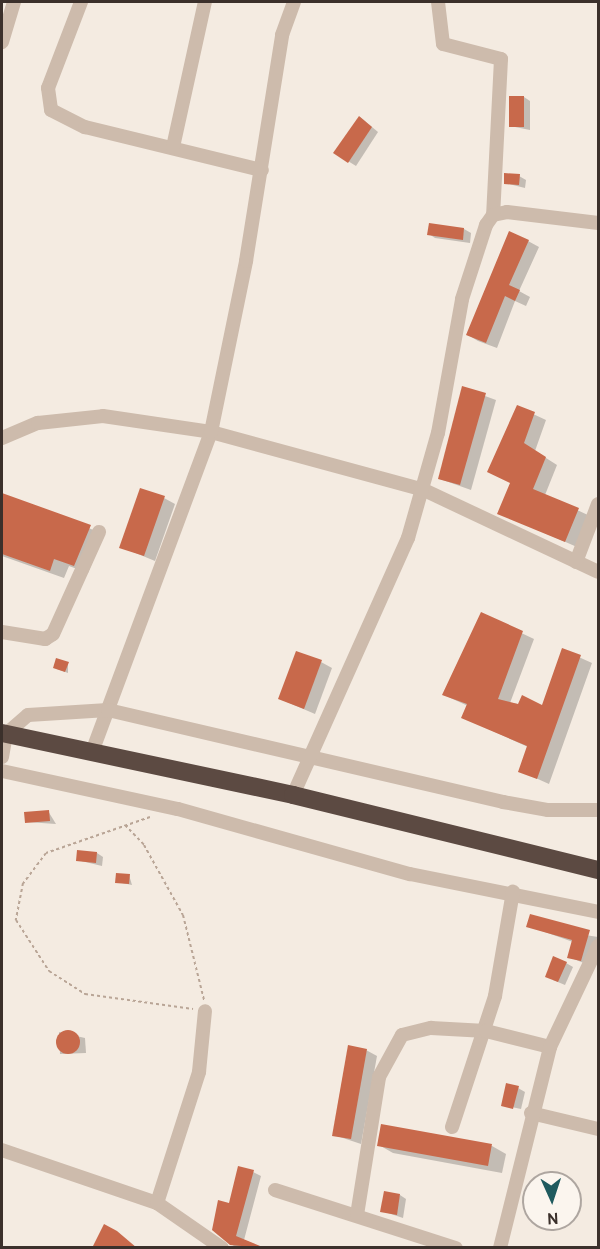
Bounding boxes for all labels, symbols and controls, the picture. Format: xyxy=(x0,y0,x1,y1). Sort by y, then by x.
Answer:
north arrow xyxy=(522,1171,582,1231)
text: N xyxy=(547,1207,559,1227)

